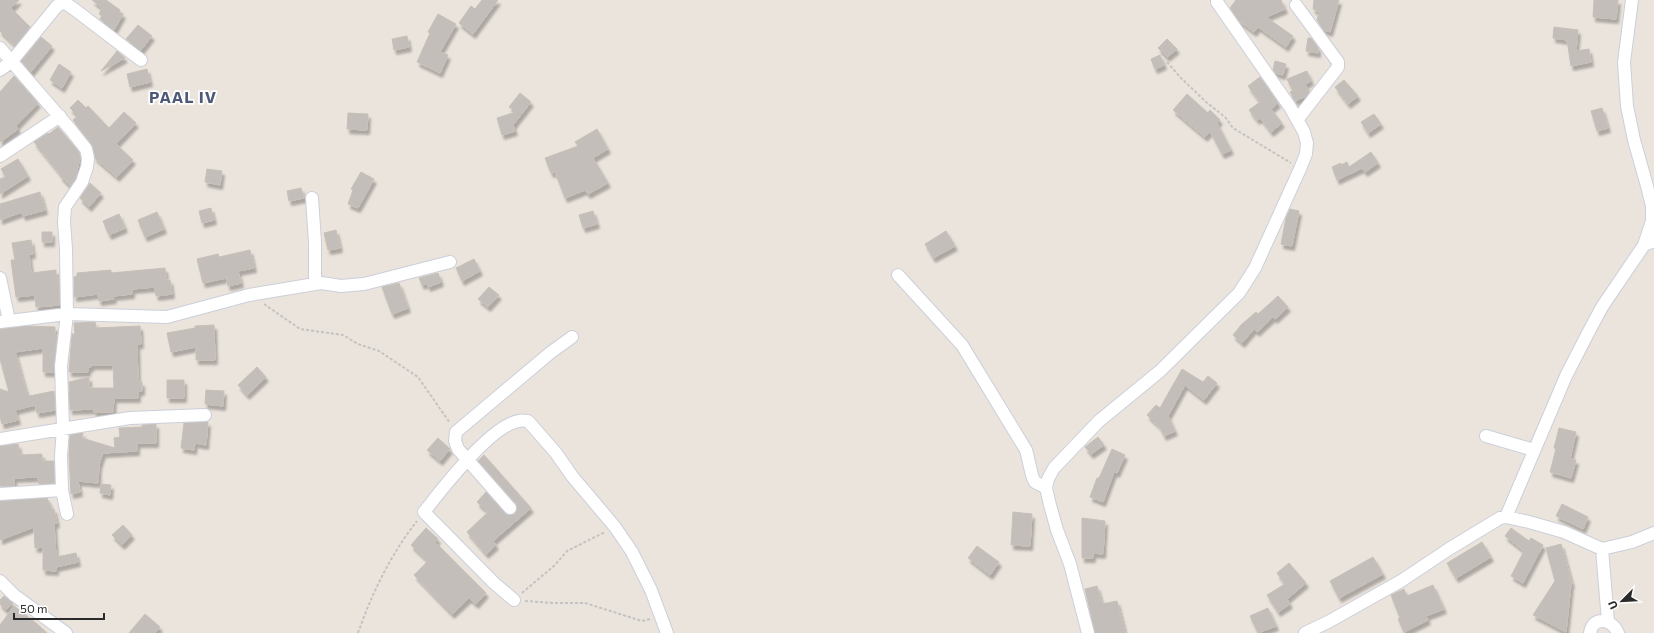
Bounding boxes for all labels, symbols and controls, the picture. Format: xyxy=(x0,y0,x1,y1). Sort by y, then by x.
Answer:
district label: PAAL IV xyxy=(149,87,217,106)
north arrow xyxy=(1602,581,1642,621)
scale bar xyxy=(14,595,104,621)
text: U xyxy=(1605,599,1620,612)
text: 50 m xyxy=(20,601,48,615)

